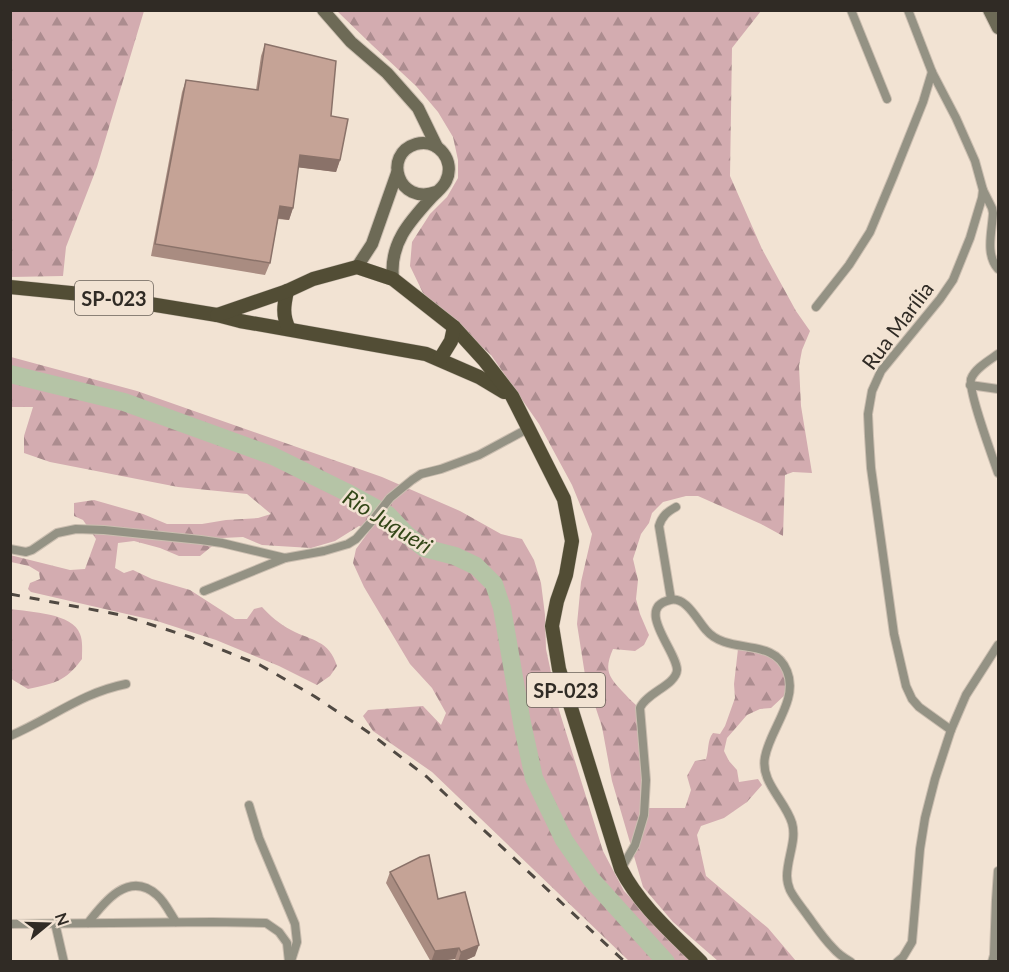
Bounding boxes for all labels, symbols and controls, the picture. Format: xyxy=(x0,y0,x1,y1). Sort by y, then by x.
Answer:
street label: Rua Marília xyxy=(856,276,938,374)
road number: SP-023 xyxy=(75,281,153,315)
water label: Rio Juqueri xyxy=(338,483,438,559)
road number: SP-023 xyxy=(527,673,605,707)
north arrow xyxy=(18,894,78,954)
text: N xyxy=(52,910,74,928)

